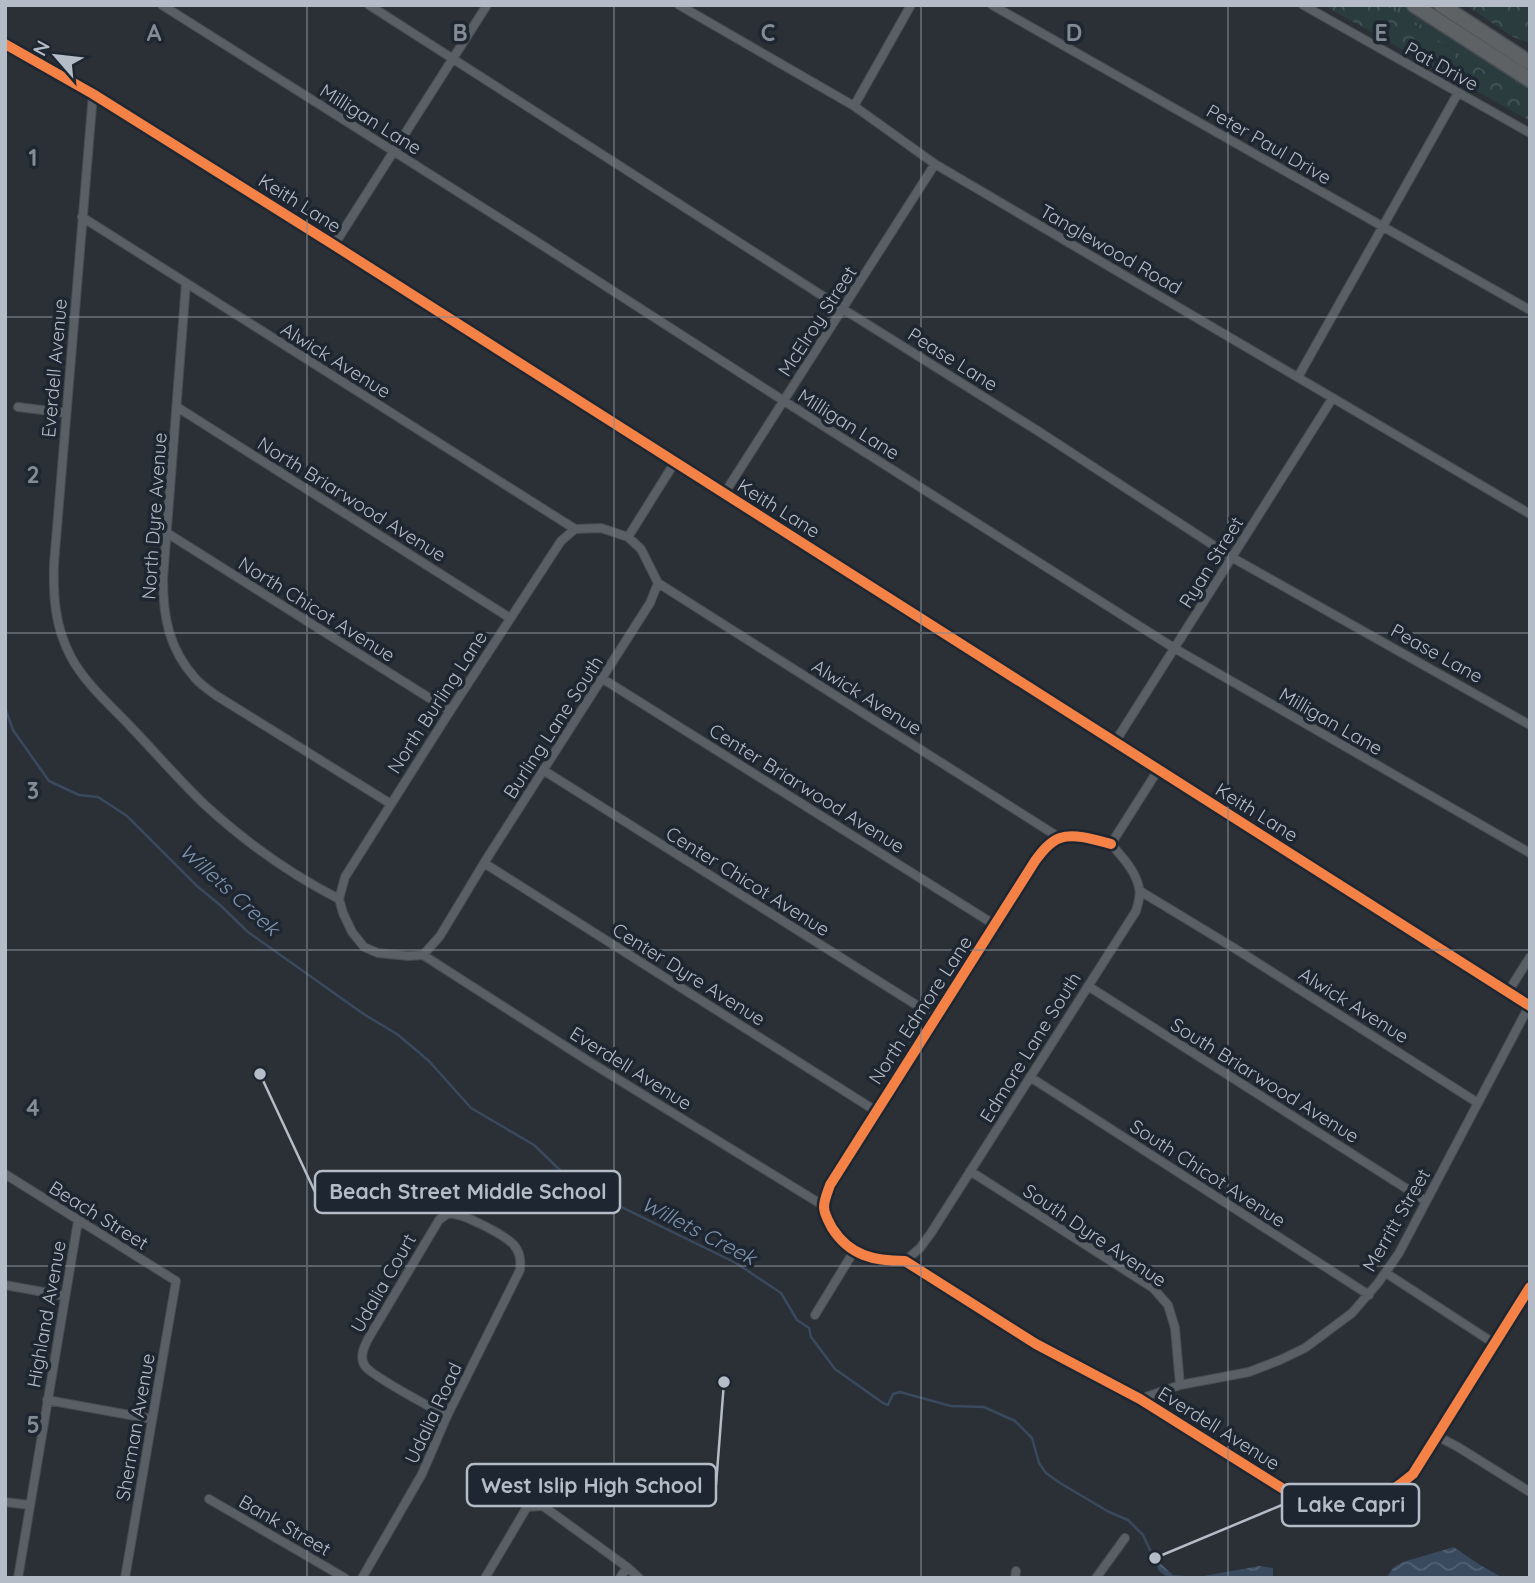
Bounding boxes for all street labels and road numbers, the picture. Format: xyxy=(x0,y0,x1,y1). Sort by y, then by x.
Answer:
street label: Pat Drive xyxy=(1401,36,1483,96)
street label: Milligan Lane xyxy=(316,78,426,160)
street label: Peter Paul Drive xyxy=(1202,99,1336,189)
street label: Keith Lane xyxy=(254,168,346,238)
street label: Tanglewood Road xyxy=(1036,199,1186,299)
street label: McElroy Street xyxy=(772,261,862,381)
street label: Everdell Avenue xyxy=(36,298,72,438)
street label: Alwick Avenue xyxy=(277,317,395,403)
street label: Pease Lane xyxy=(904,322,1002,396)
street label: Milligan Lane xyxy=(794,383,904,465)
street label: North Briarwood Avenue xyxy=(253,431,451,567)
street label: North Dyre Avenue xyxy=(136,432,172,600)
street label: Keith Lane xyxy=(733,473,825,543)
street label: Ryan Street xyxy=(1173,512,1249,612)
street label: North Chicot Avenue xyxy=(234,551,400,667)
street label: Pease Lane xyxy=(1387,618,1487,688)
street label: North Burling Lane xyxy=(382,626,492,778)
street label: Burling Lane South xyxy=(498,651,608,803)
street label: Alwick Avenue xyxy=(808,654,926,740)
street label: Milligan Lane xyxy=(1275,682,1387,760)
street label: Center Briarwood Avenue xyxy=(705,718,909,858)
street label: Keith Lane xyxy=(1211,777,1303,847)
street label: Center Chicot Avenue xyxy=(662,821,834,941)
street label: Center Dyre Avenue xyxy=(608,917,770,1031)
street label: North Edmore Lane xyxy=(863,931,977,1089)
street label: Alwick Avenue xyxy=(1295,962,1413,1048)
street label: Edmore Lane South xyxy=(974,967,1086,1127)
street label: South Briarwood Avenue xyxy=(1166,1012,1364,1148)
street label: Everdell Avenue xyxy=(566,1021,696,1115)
street label: South Chicot Avenue xyxy=(1126,1114,1290,1232)
street label: Merritt Street xyxy=(1357,1164,1435,1276)
street label: Beach Street xyxy=(45,1175,153,1255)
street label: South Dyre Avenue xyxy=(1019,1178,1171,1292)
street label: Udalia Court xyxy=(345,1229,421,1337)
street label: Highland Avenue xyxy=(21,1239,71,1389)
street label: Sherman Avenue xyxy=(110,1351,160,1503)
street label: Udalia Road xyxy=(399,1359,467,1467)
street label: Everdell Avenue xyxy=(1154,1381,1284,1475)
street label: Bank Street xyxy=(235,1489,335,1561)

